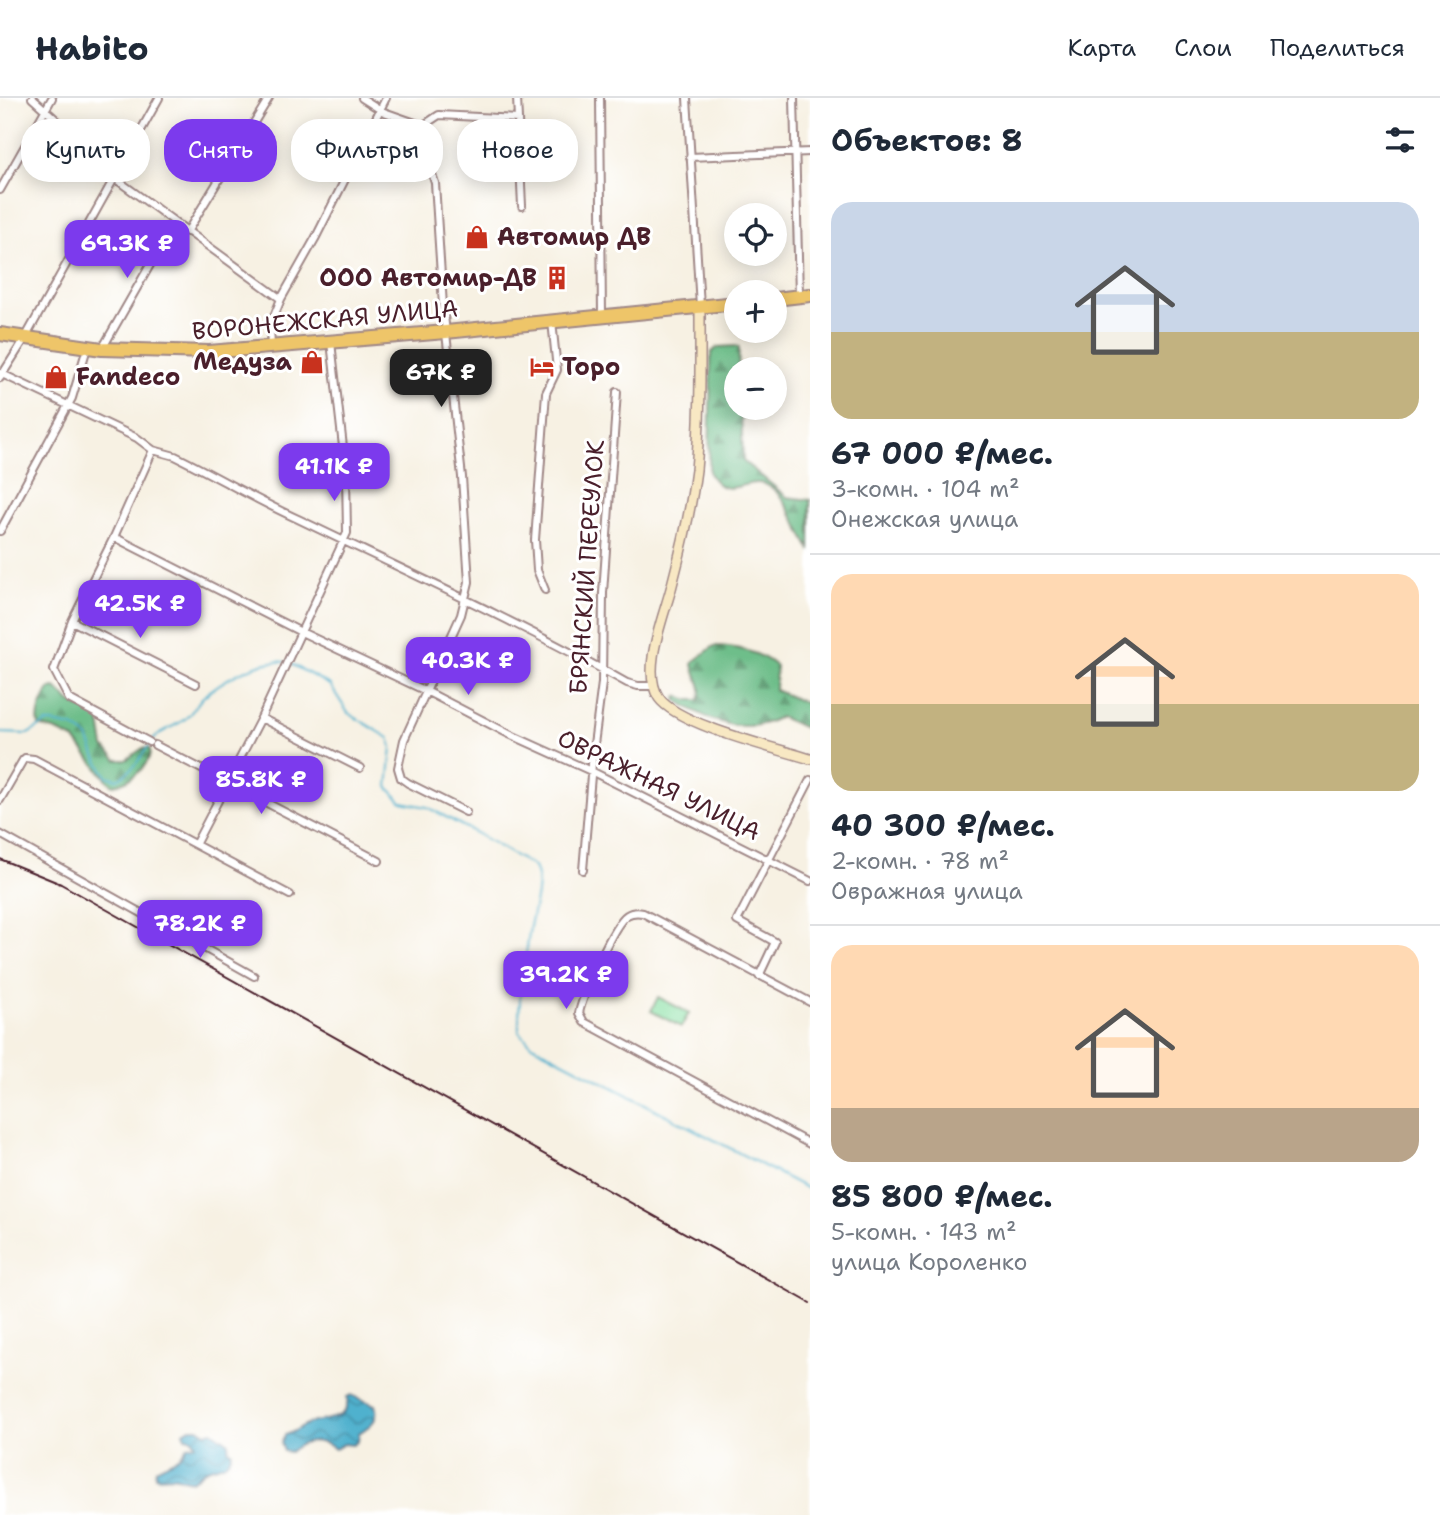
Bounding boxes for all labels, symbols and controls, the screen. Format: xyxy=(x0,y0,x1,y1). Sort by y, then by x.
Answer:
text: Habito xyxy=(35,26,149,71)
text: Карта xyxy=(1068,32,1136,64)
text: Слои xyxy=(1174,32,1232,64)
text: Поделиться xyxy=(1270,32,1405,64)
chip: Купить xyxy=(21,119,150,182)
chip: Снять xyxy=(164,119,277,182)
chip: Фильтры xyxy=(291,119,443,182)
chip: Новое xyxy=(457,119,578,182)
text: Объектов: 8 xyxy=(831,120,1023,161)
icon: filters xyxy=(1381,121,1419,159)
map controls xyxy=(724,203,787,420)
button: locate xyxy=(724,203,787,266)
pin: 69.3K ₽ xyxy=(62,220,192,280)
place label: Автомир ДВ xyxy=(497,221,651,253)
shop icon: Автомир ДВ xyxy=(463,223,491,251)
text: 69.3K ₽ xyxy=(80,228,174,258)
icon: home xyxy=(1062,247,1188,373)
place label: ООО Автомир-ДВ xyxy=(319,262,537,294)
building icon: ООО Автомир-ДВ xyxy=(543,264,571,292)
button: + xyxy=(724,280,787,343)
street label: ВОРОНЕЖСКАЯ УЛИЦА xyxy=(191,292,459,348)
place label: Медуза xyxy=(193,346,293,378)
shop icon: Медуза xyxy=(298,348,326,376)
pin: 67K ₽ xyxy=(392,350,490,409)
place label: Торо xyxy=(562,351,620,383)
hotel icon: Торо xyxy=(528,353,556,381)
text: 67K ₽ xyxy=(406,357,476,387)
button: − xyxy=(724,357,787,420)
place label: Fandeco xyxy=(76,361,180,393)
shop icon: Fandeco xyxy=(42,363,70,391)
text: 67 000 ₽/мес. xyxy=(831,433,1053,474)
street label: БРЯНСКИЙ ПЕРЕУЛОК xyxy=(562,438,612,695)
pin: 41.1K ₽ xyxy=(269,444,399,503)
text: 41.1K ₽ xyxy=(295,451,373,481)
text: 3-комн. · 104 m² xyxy=(831,474,1020,504)
text: Онежская улица xyxy=(831,504,1018,534)
pin: 42.5K ₽ xyxy=(75,580,205,640)
text: 42.5K ₽ xyxy=(94,588,186,618)
icon: home xyxy=(1062,619,1188,745)
pin: 40.3K ₽ xyxy=(403,638,533,697)
text: 40.3K ₽ xyxy=(422,645,514,675)
street label: ОВРАЖНАЯ УЛИЦА xyxy=(552,722,766,848)
pin: 85.8K ₽ xyxy=(196,756,326,816)
text: 85.8K ₽ xyxy=(215,764,307,794)
text: 40 300 ₽/мес. xyxy=(831,805,1055,846)
text: 2-комн. · 78 m² xyxy=(831,846,1009,876)
text: Овражная улица xyxy=(831,876,1023,906)
pin: 78.2K ₽ xyxy=(135,900,265,960)
text: 78.2K ₽ xyxy=(153,908,247,938)
pin: 39.2K ₽ xyxy=(501,951,631,1011)
text: 39.2K ₽ xyxy=(519,959,613,989)
icon: home xyxy=(1062,990,1188,1116)
text: 85 800 ₽/мес. xyxy=(831,1176,1053,1217)
text: 5-комн. · 143 m² xyxy=(831,1217,1017,1247)
text: улица Короленко xyxy=(831,1247,1027,1277)

